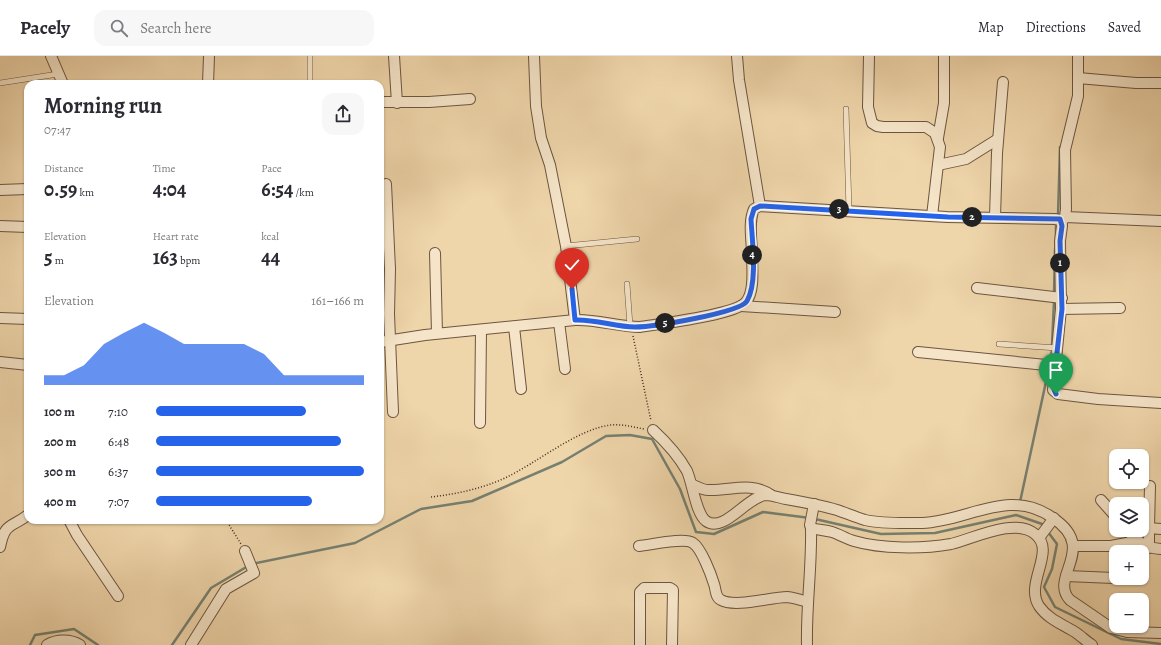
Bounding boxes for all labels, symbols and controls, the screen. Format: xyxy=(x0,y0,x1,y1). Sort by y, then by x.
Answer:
search box xyxy=(94,10,374,46)
text: Pacely xyxy=(20,15,70,41)
icon: search xyxy=(108,17,130,39)
text: Search here xyxy=(140,18,212,38)
text: Map xyxy=(978,18,1004,37)
text: Directions xyxy=(1026,18,1086,37)
text: Saved xyxy=(1108,18,1141,37)
text: Morning run xyxy=(44,91,162,121)
button: share xyxy=(322,93,364,135)
text: 07:47 xyxy=(44,121,71,138)
text: Distance xyxy=(44,161,83,176)
text: Time xyxy=(153,161,176,176)
text: Pace xyxy=(261,161,282,176)
text: 0.59 xyxy=(44,176,77,203)
text: 4:04 xyxy=(153,176,186,203)
text: 6:54 xyxy=(261,176,293,203)
text: km xyxy=(77,185,94,200)
text: /km xyxy=(293,185,314,200)
pin: 3 xyxy=(829,199,849,219)
text: 3 xyxy=(837,201,841,216)
pin: 2 xyxy=(962,207,982,227)
text: 2 xyxy=(969,209,975,224)
text: Elevation xyxy=(44,229,86,244)
text: Heart rate xyxy=(153,229,199,244)
text: kcal xyxy=(261,229,279,244)
text: 5 xyxy=(44,244,53,271)
text: 163 xyxy=(153,244,178,271)
text: 44 xyxy=(261,244,280,271)
pin: 4 xyxy=(742,245,762,265)
text: 4 xyxy=(749,247,755,262)
pin xyxy=(555,248,589,289)
text: m xyxy=(53,253,64,268)
text: bpm xyxy=(178,253,201,268)
pin: 1 xyxy=(1050,253,1070,273)
icon: check xyxy=(561,254,583,276)
text: 1 xyxy=(1058,255,1062,270)
text: Elevation xyxy=(44,292,94,309)
text: 161–166 m xyxy=(311,292,364,309)
pin: 5 xyxy=(655,313,675,333)
text: 5 xyxy=(663,315,667,330)
pin xyxy=(1039,353,1073,394)
icon: arrive xyxy=(1045,359,1067,381)
text: 100 m xyxy=(44,403,75,420)
text: 7:10 xyxy=(108,403,128,420)
text: 200 m xyxy=(44,433,77,450)
text: 6:48 xyxy=(108,433,129,450)
map controls xyxy=(1109,449,1149,633)
button: locate xyxy=(1109,449,1149,489)
text: 300 m xyxy=(44,463,76,480)
text: 6:37 xyxy=(108,463,128,480)
text: 400 m xyxy=(44,493,76,510)
text: 7:07 xyxy=(108,493,129,510)
button: layers xyxy=(1109,497,1149,537)
button: + xyxy=(1109,545,1149,585)
button: − xyxy=(1109,593,1149,633)

